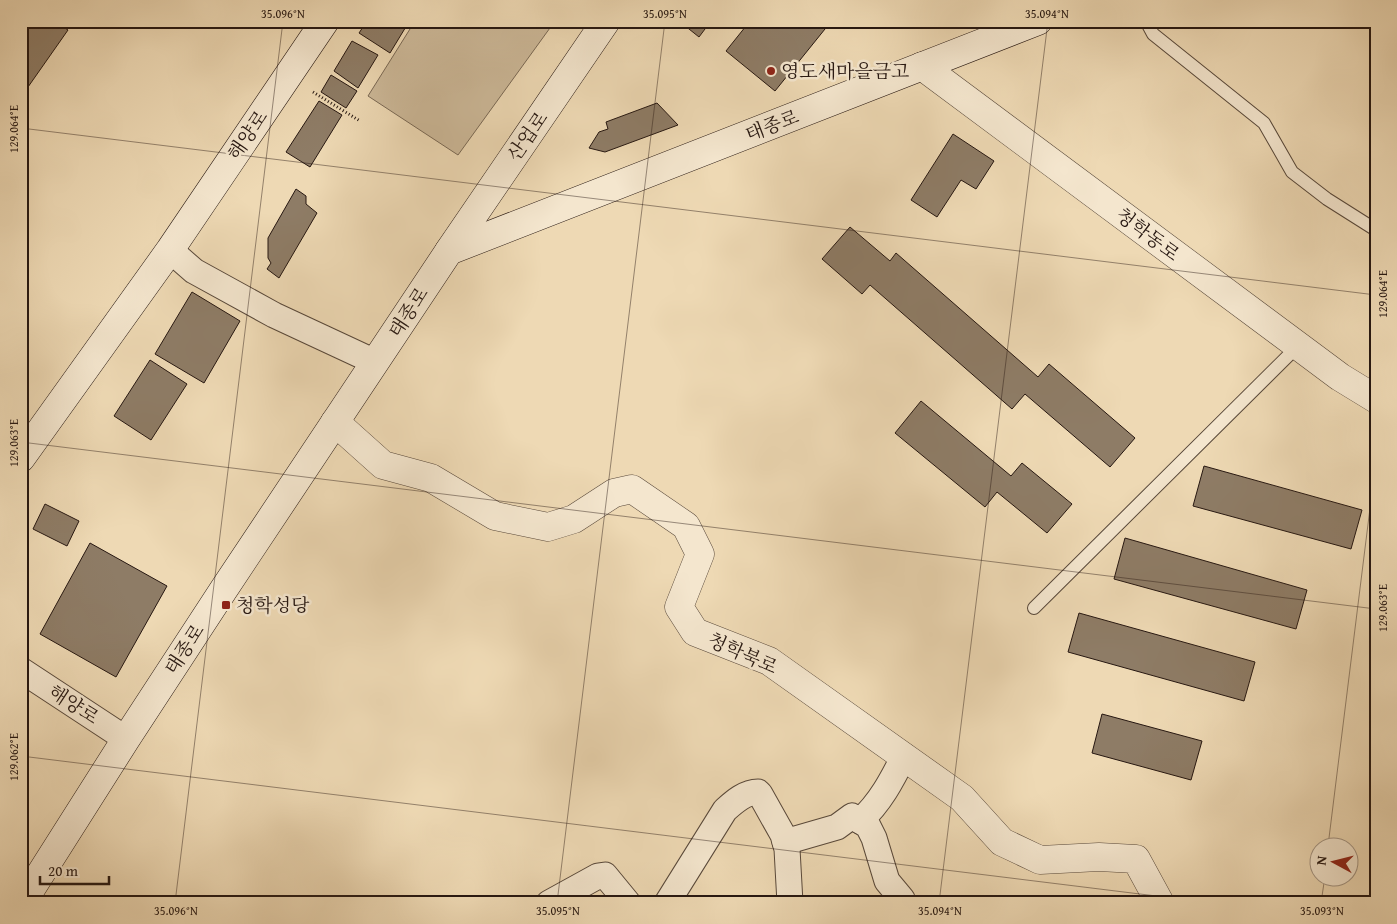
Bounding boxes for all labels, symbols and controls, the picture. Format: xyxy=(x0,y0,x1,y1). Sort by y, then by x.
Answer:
text: 35.096°N xyxy=(261,5,305,22)
text: 35.095°N xyxy=(643,5,687,22)
text: 35.094°N xyxy=(1025,5,1069,22)
place label: 영도새마을금고 xyxy=(781,57,909,85)
marker: 영도새마을금고 xyxy=(765,65,777,77)
street label: 태종로 xyxy=(741,102,803,148)
street label: 해양로 xyxy=(220,104,274,166)
text: 129.064°E xyxy=(5,105,22,153)
street label: 산업로 xyxy=(500,105,554,167)
street label: 청학동로 xyxy=(1110,201,1186,267)
text: 129.064°E xyxy=(1374,270,1391,318)
street label: 태종로 xyxy=(381,281,435,343)
text: 129.063°E xyxy=(5,419,22,467)
text: 129.063°E xyxy=(1374,584,1391,632)
place label: 청학성당 xyxy=(236,591,310,619)
marker: 청학성당 xyxy=(220,599,232,611)
street label: 태종로 xyxy=(157,618,211,680)
street label: 청학북로 xyxy=(704,625,782,681)
street label: 해양로 xyxy=(43,677,105,731)
text: 129.062°E xyxy=(5,733,22,781)
north arrow xyxy=(1310,836,1360,886)
scale bar xyxy=(40,854,109,886)
text: N xyxy=(1311,854,1332,866)
text: 20 m xyxy=(48,860,79,881)
text: 35.096°N xyxy=(154,902,198,919)
text: 35.095°N xyxy=(536,902,580,919)
text: 35.094°N xyxy=(918,902,962,919)
text: 35.093°N xyxy=(1300,902,1344,919)

